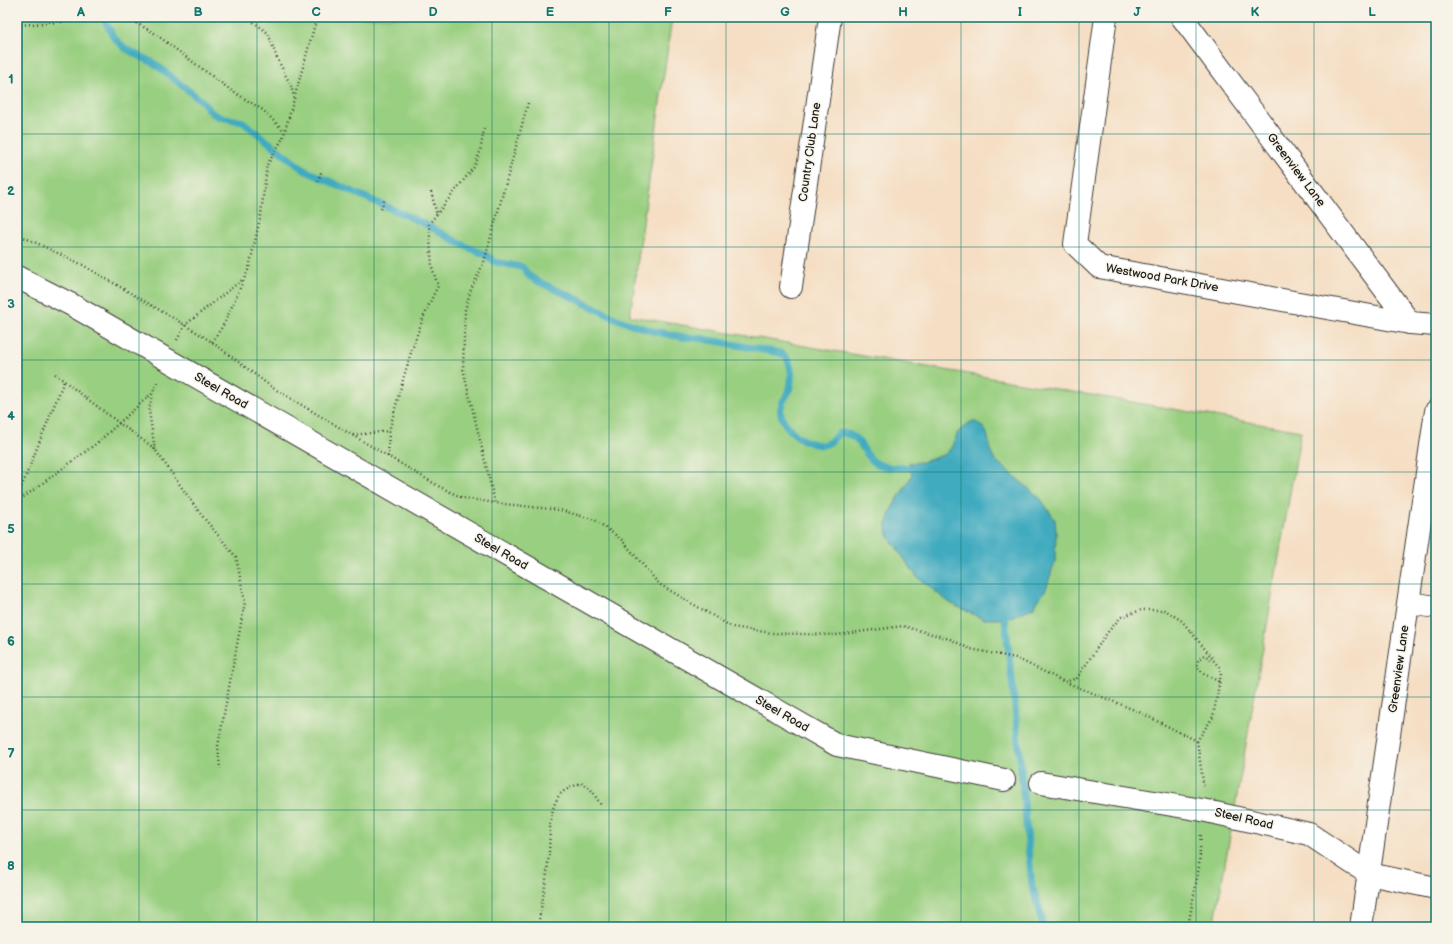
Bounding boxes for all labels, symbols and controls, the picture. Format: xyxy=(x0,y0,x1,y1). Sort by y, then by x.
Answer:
text: A xyxy=(76,4,85,20)
text: B xyxy=(193,4,203,20)
text: C xyxy=(311,4,321,20)
text: D xyxy=(428,4,438,20)
text: E xyxy=(546,4,555,20)
text: F xyxy=(664,4,672,20)
text: G xyxy=(780,4,790,20)
text: H xyxy=(898,4,908,20)
text: I xyxy=(1018,4,1022,20)
text: J xyxy=(1133,4,1141,20)
text: K xyxy=(1251,4,1260,20)
text: L xyxy=(1368,4,1376,20)
text: 1 xyxy=(8,71,14,87)
street label: Country Club Lane xyxy=(796,101,824,203)
street label: Greenview Lane xyxy=(1263,130,1329,210)
text: 2 xyxy=(7,183,15,199)
street label: Westwood Park Drive xyxy=(1104,261,1220,295)
text: 3 xyxy=(7,296,15,312)
street label: Steel Road xyxy=(191,370,251,412)
text: 4 xyxy=(7,408,15,424)
text: 5 xyxy=(7,521,15,537)
street label: Steel Road xyxy=(471,531,531,573)
street label: Greenview Lane xyxy=(1385,624,1413,714)
text: 6 xyxy=(7,633,15,649)
street label: Steel Road xyxy=(752,693,812,735)
text: 7 xyxy=(7,746,15,762)
street label: Steel Road xyxy=(1213,805,1275,833)
text: 8 xyxy=(7,858,15,874)

